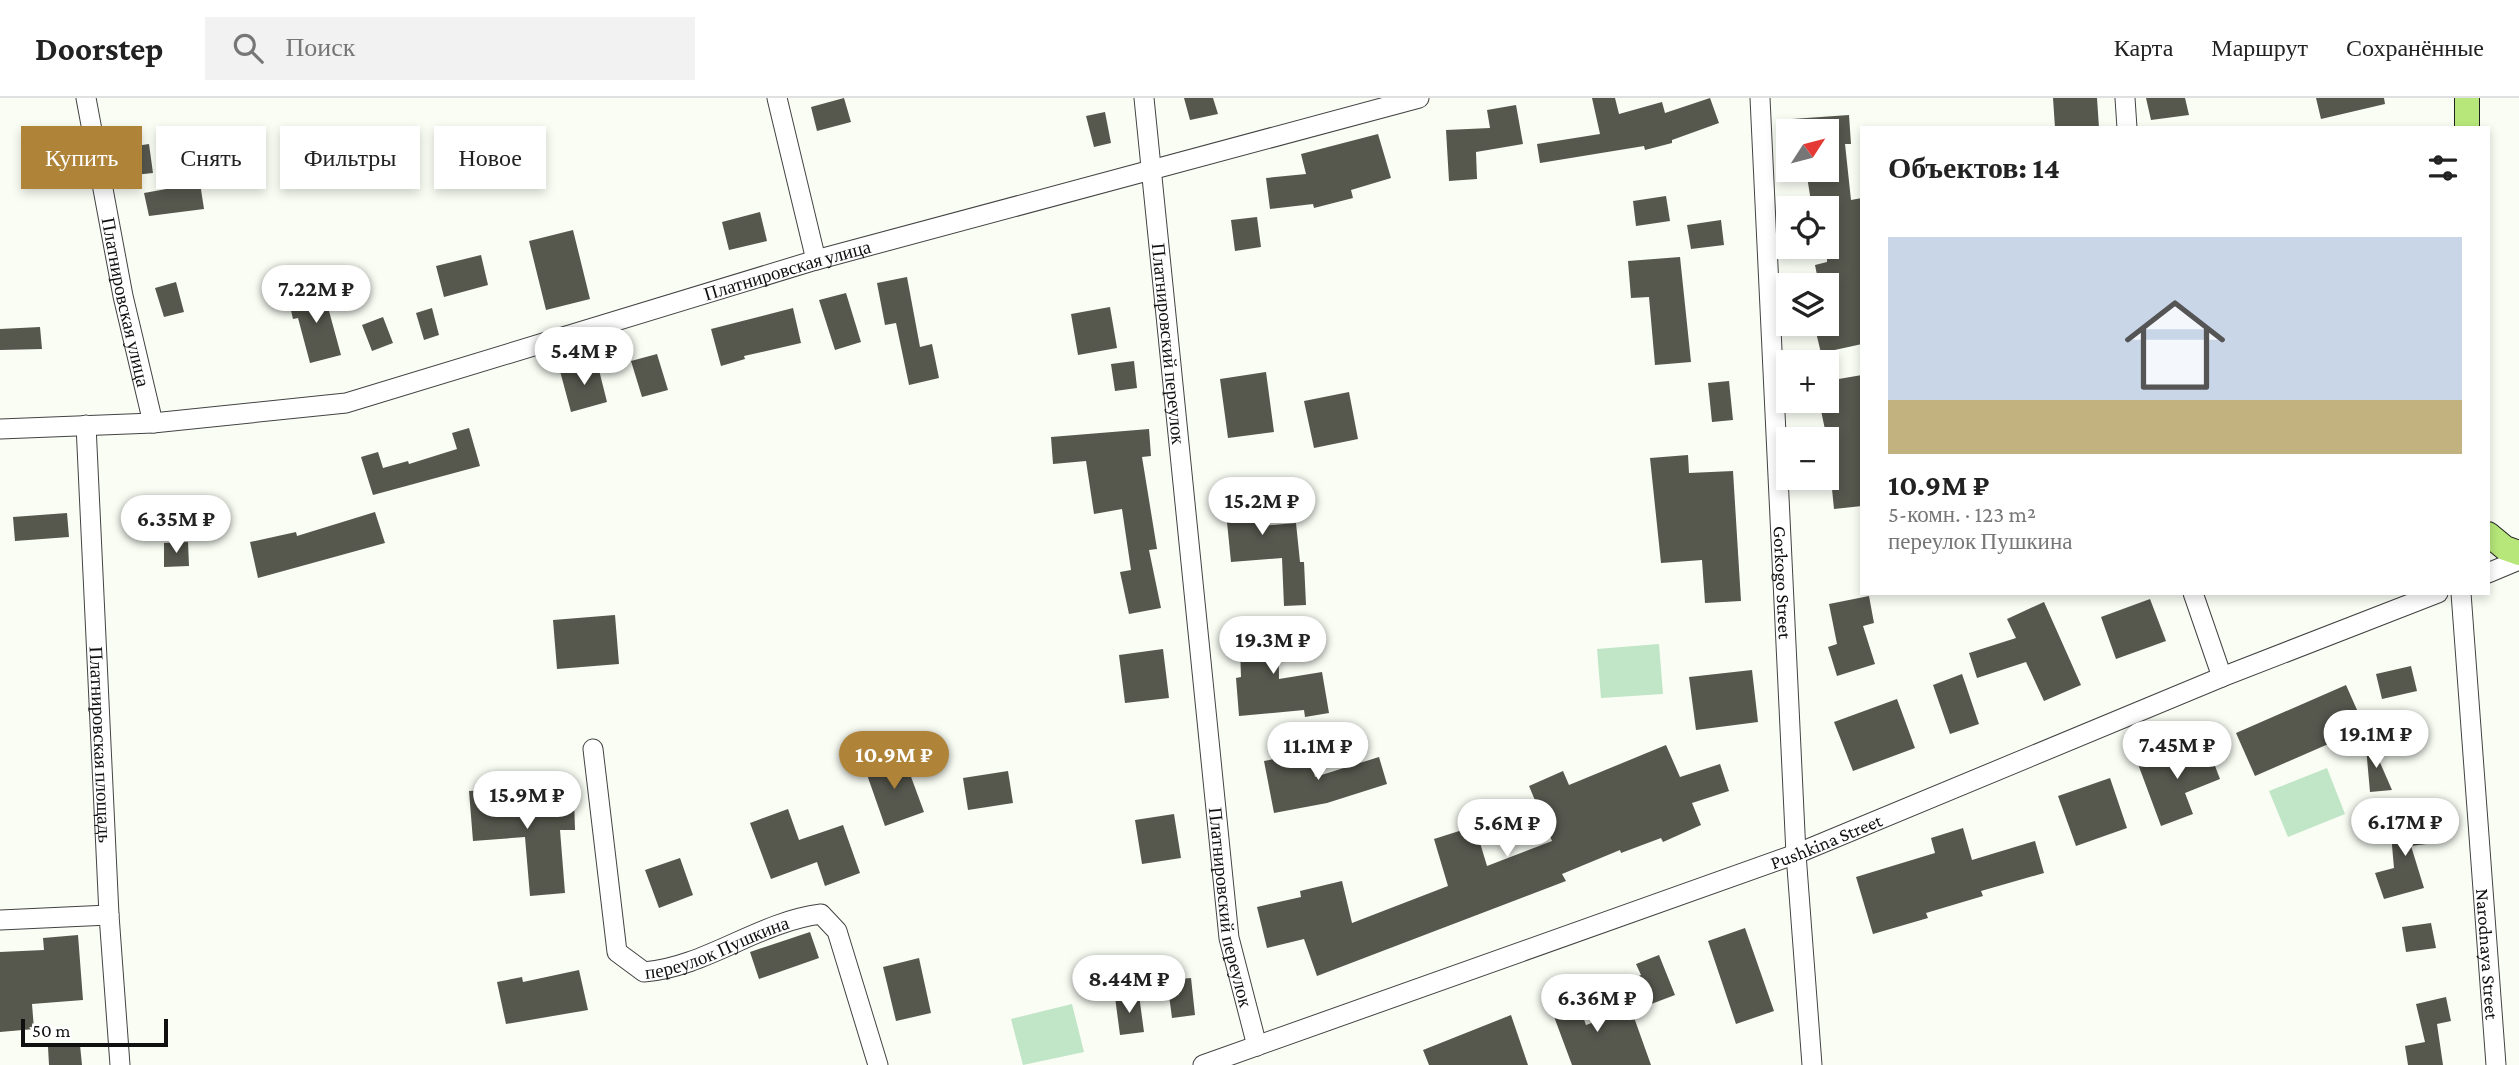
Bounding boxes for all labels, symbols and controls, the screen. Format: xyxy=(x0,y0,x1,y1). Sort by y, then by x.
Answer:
search box xyxy=(205,17,695,80)
icon: search xyxy=(229,29,267,67)
text: Doorstep xyxy=(35,30,163,67)
text: Поиск xyxy=(285,33,355,62)
text: Карта xyxy=(2114,34,2173,61)
text: Маршрут xyxy=(2211,34,2308,61)
text: Сохранённые xyxy=(2346,34,2484,61)
north arrow xyxy=(1776,119,1839,182)
map controls xyxy=(1776,119,1839,490)
chip: Купить xyxy=(21,126,142,189)
chip: Снять xyxy=(156,126,266,189)
chip: Фильтры xyxy=(280,126,420,189)
chip: Новое xyxy=(434,126,546,189)
icon: filters xyxy=(2424,149,2462,187)
text: Объектов: 14 xyxy=(1888,151,2060,184)
button: locate xyxy=(1776,196,1839,259)
street label: Платнировская улица xyxy=(98,216,154,390)
street label: Платнировская улица xyxy=(701,236,873,305)
street label: Платнировский переулок xyxy=(1148,242,1189,446)
pin: 7.22M ₽ xyxy=(251,266,381,325)
button: layers xyxy=(1776,273,1839,336)
text: 7.22M ₽ xyxy=(278,275,354,301)
icon: home xyxy=(2112,282,2238,408)
pin: 5.4M ₽ xyxy=(527,328,641,387)
text: 5.4M ₽ xyxy=(551,337,617,363)
button: + xyxy=(1776,350,1839,413)
button: − xyxy=(1776,427,1839,490)
text: 10.9M ₽ xyxy=(1888,468,1990,501)
pin: 15.2M ₽ xyxy=(1197,478,1327,537)
text: 15.2M ₽ xyxy=(1224,487,1300,513)
pin: 6.35M ₽ xyxy=(111,496,241,555)
text: 5-комн. · 123 m² xyxy=(1888,501,2036,527)
text: 6.35M ₽ xyxy=(137,505,215,531)
street label: Gorkogo Street xyxy=(1769,525,1796,640)
text: переулок Пушкина xyxy=(1888,528,2072,554)
pin: 19.3M ₽ xyxy=(1208,616,1338,676)
text: 19.3M ₽ xyxy=(1235,626,1311,652)
street label: Платнировская площадь xyxy=(85,646,116,844)
pin: 19.1M ₽ xyxy=(2311,710,2441,770)
text: 19.1M ₽ xyxy=(2340,720,2412,746)
pin: 11.1M ₽ xyxy=(1253,722,1383,782)
pin: 7.45M ₽ xyxy=(2112,722,2242,781)
text: 7.45M ₽ xyxy=(2139,731,2215,757)
pin: 10.9M ₽ xyxy=(829,732,959,791)
text: 11.1M ₽ xyxy=(1283,732,1353,758)
text: 10.9M ₽ xyxy=(855,741,933,767)
pin: 15.9M ₽ xyxy=(462,772,592,831)
text: 15.9M ₽ xyxy=(489,781,565,807)
pin: 6.17M ₽ xyxy=(2340,798,2470,858)
pin: 5.6M ₽ xyxy=(1450,800,1564,859)
street label: Платнировский переулок xyxy=(1205,806,1257,1010)
text: 6.17M ₽ xyxy=(2367,808,2443,834)
text: 5.6M ₽ xyxy=(1473,809,1541,835)
street label: Pushkina Street xyxy=(1768,809,1886,873)
street label: Narodnaya Street xyxy=(2472,888,2503,1021)
street label: переулок Пушкина xyxy=(644,912,792,983)
pin: 8.44M ₽ xyxy=(1064,956,1194,1015)
text: 8.44M ₽ xyxy=(1088,965,1170,991)
pin: 6.36M ₽ xyxy=(1532,974,1662,1034)
text: 6.36M ₽ xyxy=(1557,984,1637,1010)
scale bar xyxy=(21,1016,168,1048)
text: 50 m xyxy=(32,1020,71,1041)

